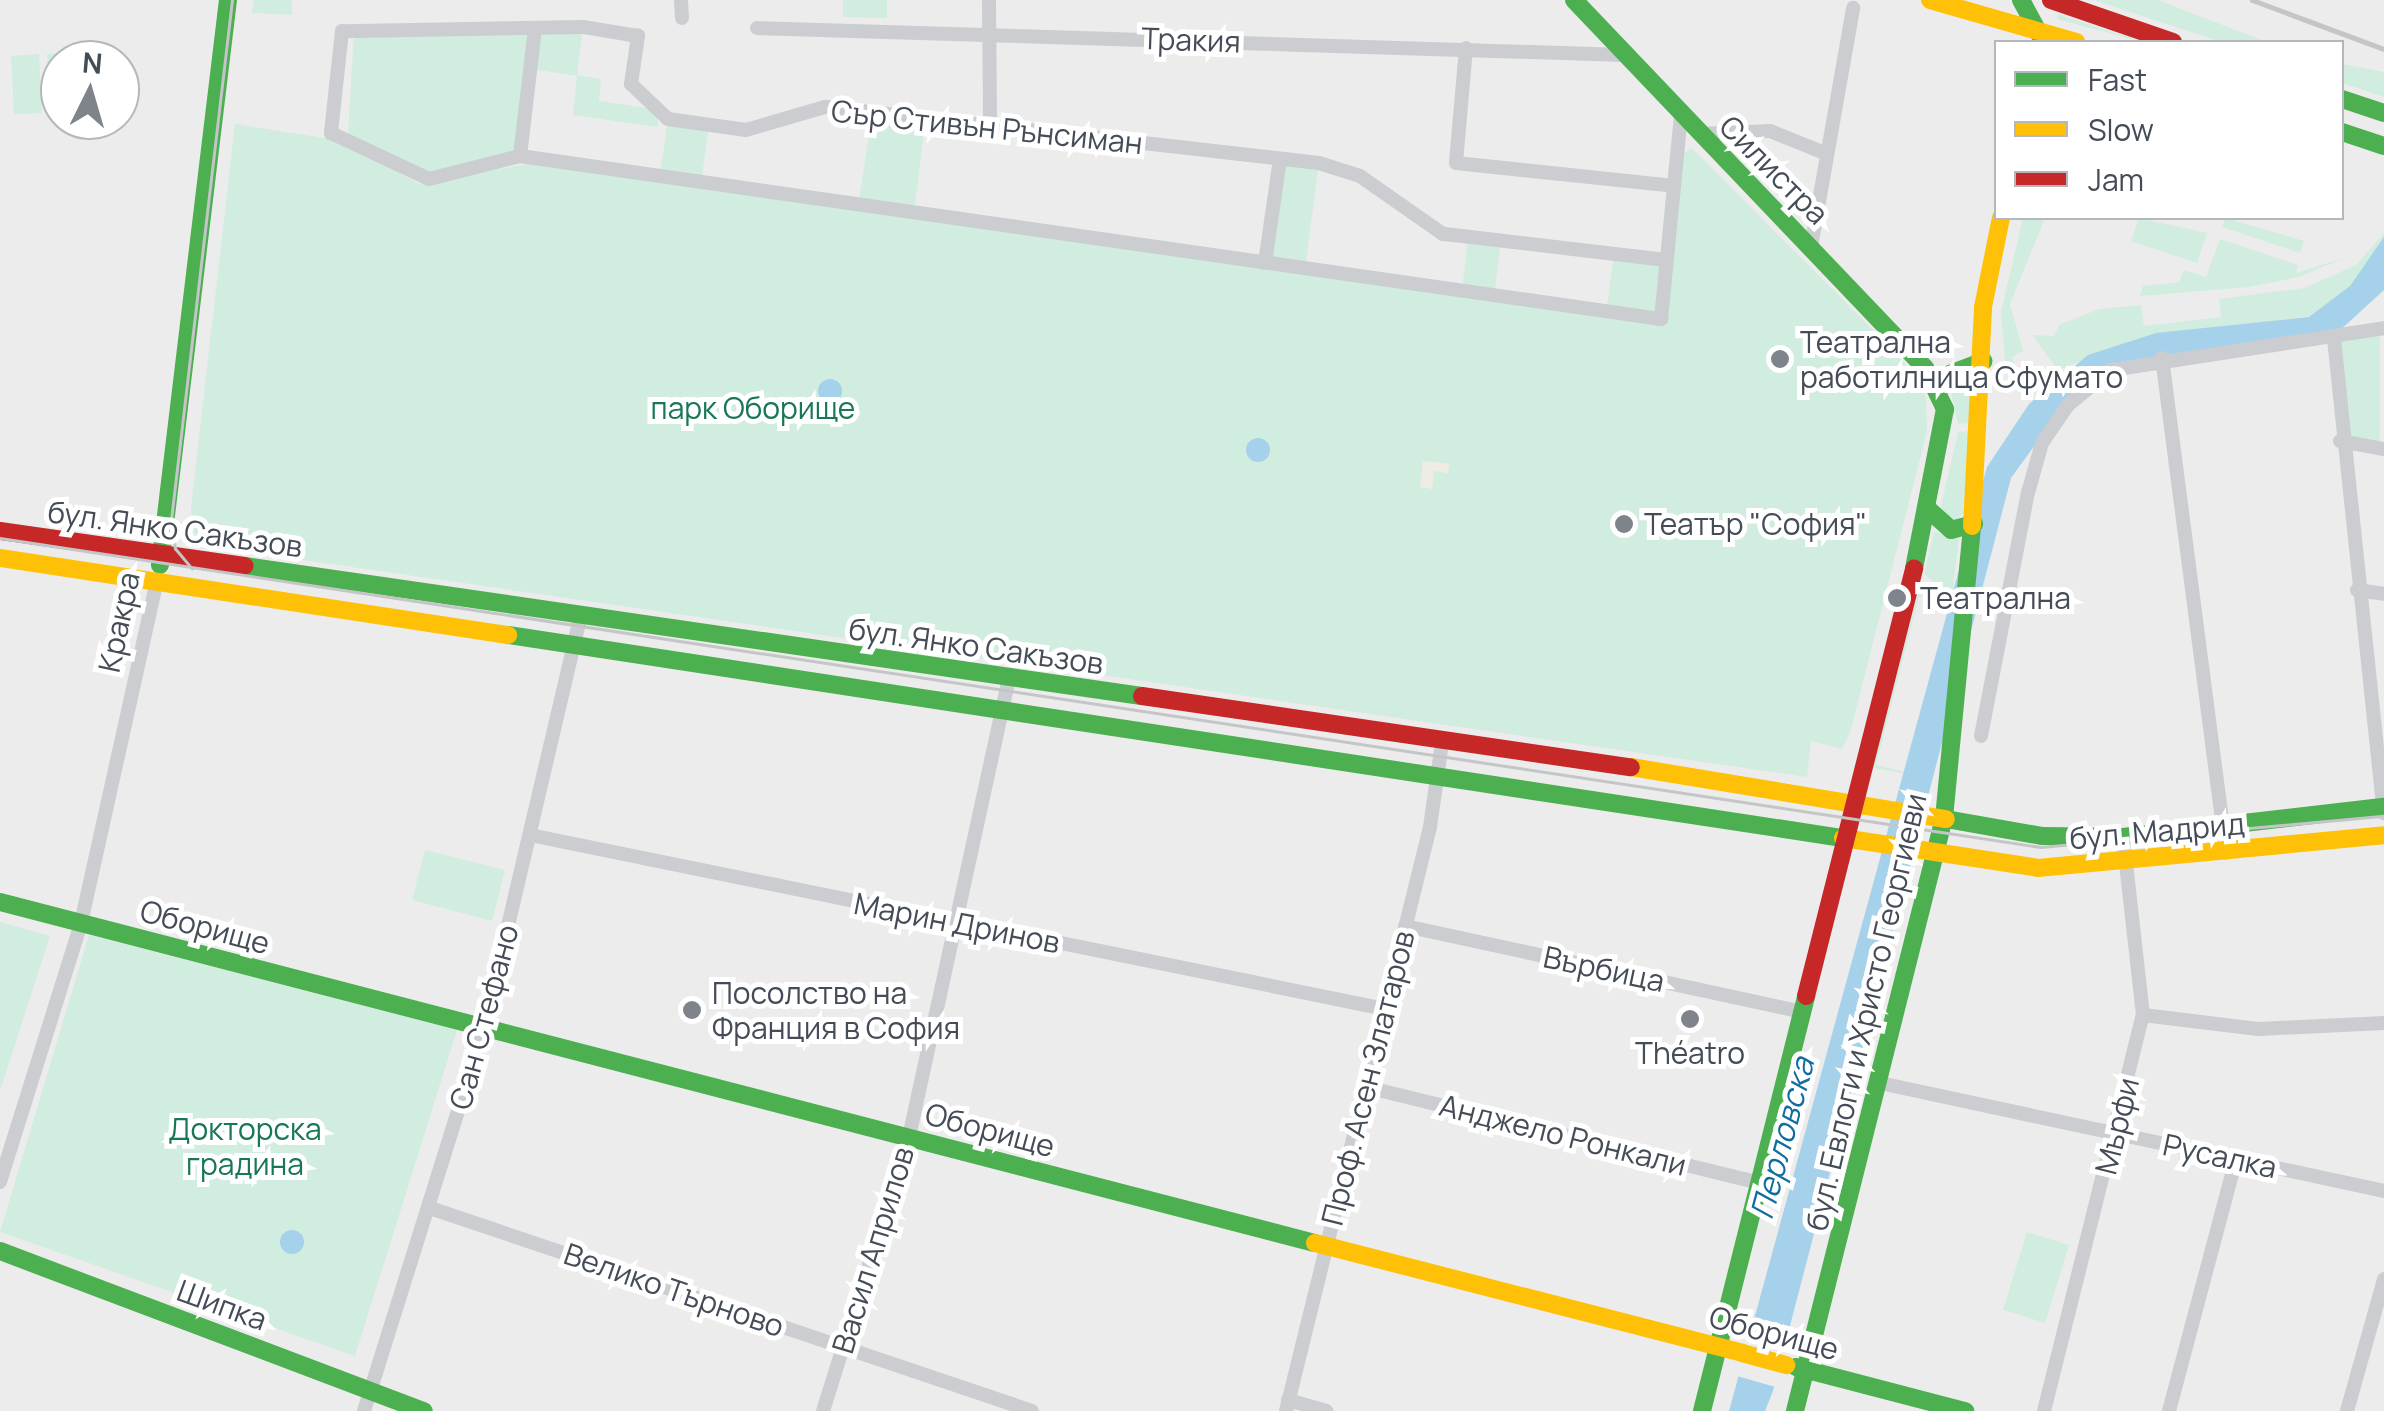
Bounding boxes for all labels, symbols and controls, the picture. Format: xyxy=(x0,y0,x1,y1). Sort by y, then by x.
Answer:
street label: Тракия xyxy=(1141,20,1241,60)
north arrow xyxy=(40,40,140,140)
legend xyxy=(1994,40,2344,220)
text: N xyxy=(81,42,104,82)
text: Fast xyxy=(2088,59,2147,100)
street label: Сър Стивън Рънсиман xyxy=(830,93,1144,161)
street label: Силистра xyxy=(1712,108,1836,232)
text: Slow xyxy=(2088,109,2154,150)
text: Jam xyxy=(2088,159,2144,200)
place label: Театрална работилница Сфумато xyxy=(1800,324,2123,394)
marker: Театрална работилница Сфумато xyxy=(1769,348,1791,370)
park label: парк Оборище xyxy=(651,390,855,426)
street label: бул. Янко Сакъзов xyxy=(45,493,305,565)
place label: Театър "София" xyxy=(1644,506,1867,542)
marker: Театър "София" xyxy=(1613,513,1635,535)
street label: Кракра xyxy=(91,569,147,675)
place label: Театрална xyxy=(1920,580,2071,616)
marker: Театрална xyxy=(1884,585,1910,611)
street label: бул. Янко Сакъзов xyxy=(846,610,1106,682)
street label: бул. Евлоги и Христо Георгиеви xyxy=(1798,790,1934,1234)
street label: бул. Мадрид xyxy=(2068,805,2246,857)
street label: Марин Дринов xyxy=(851,885,1063,961)
street label: Оборище xyxy=(136,892,274,962)
street label: Сан Стефано xyxy=(442,921,526,1113)
street label: Проф. Асен Златаров xyxy=(1314,927,1422,1229)
street label: Върбица xyxy=(1540,939,1668,999)
place label: Посолство на Франция в София xyxy=(712,975,960,1046)
marker: Посолство на Франция в София xyxy=(681,999,703,1021)
marker: Théatro xyxy=(1679,1008,1701,1030)
place label: Théatro xyxy=(1635,1035,1745,1071)
water label: Перловска xyxy=(1742,1053,1822,1223)
street label: Мърфи xyxy=(2088,1074,2146,1178)
street label: Анджело Ронкали xyxy=(1436,1087,1690,1183)
street label: Оборище xyxy=(921,1095,1059,1165)
park label: Докторска градина xyxy=(168,1111,322,1182)
street label: Русалка xyxy=(2160,1126,2280,1186)
street label: Васил Априлов xyxy=(825,1142,921,1358)
street label: Велико Търново xyxy=(559,1235,789,1345)
street label: Шипка xyxy=(172,1272,272,1338)
street label: Оборище xyxy=(1705,1298,1843,1368)

